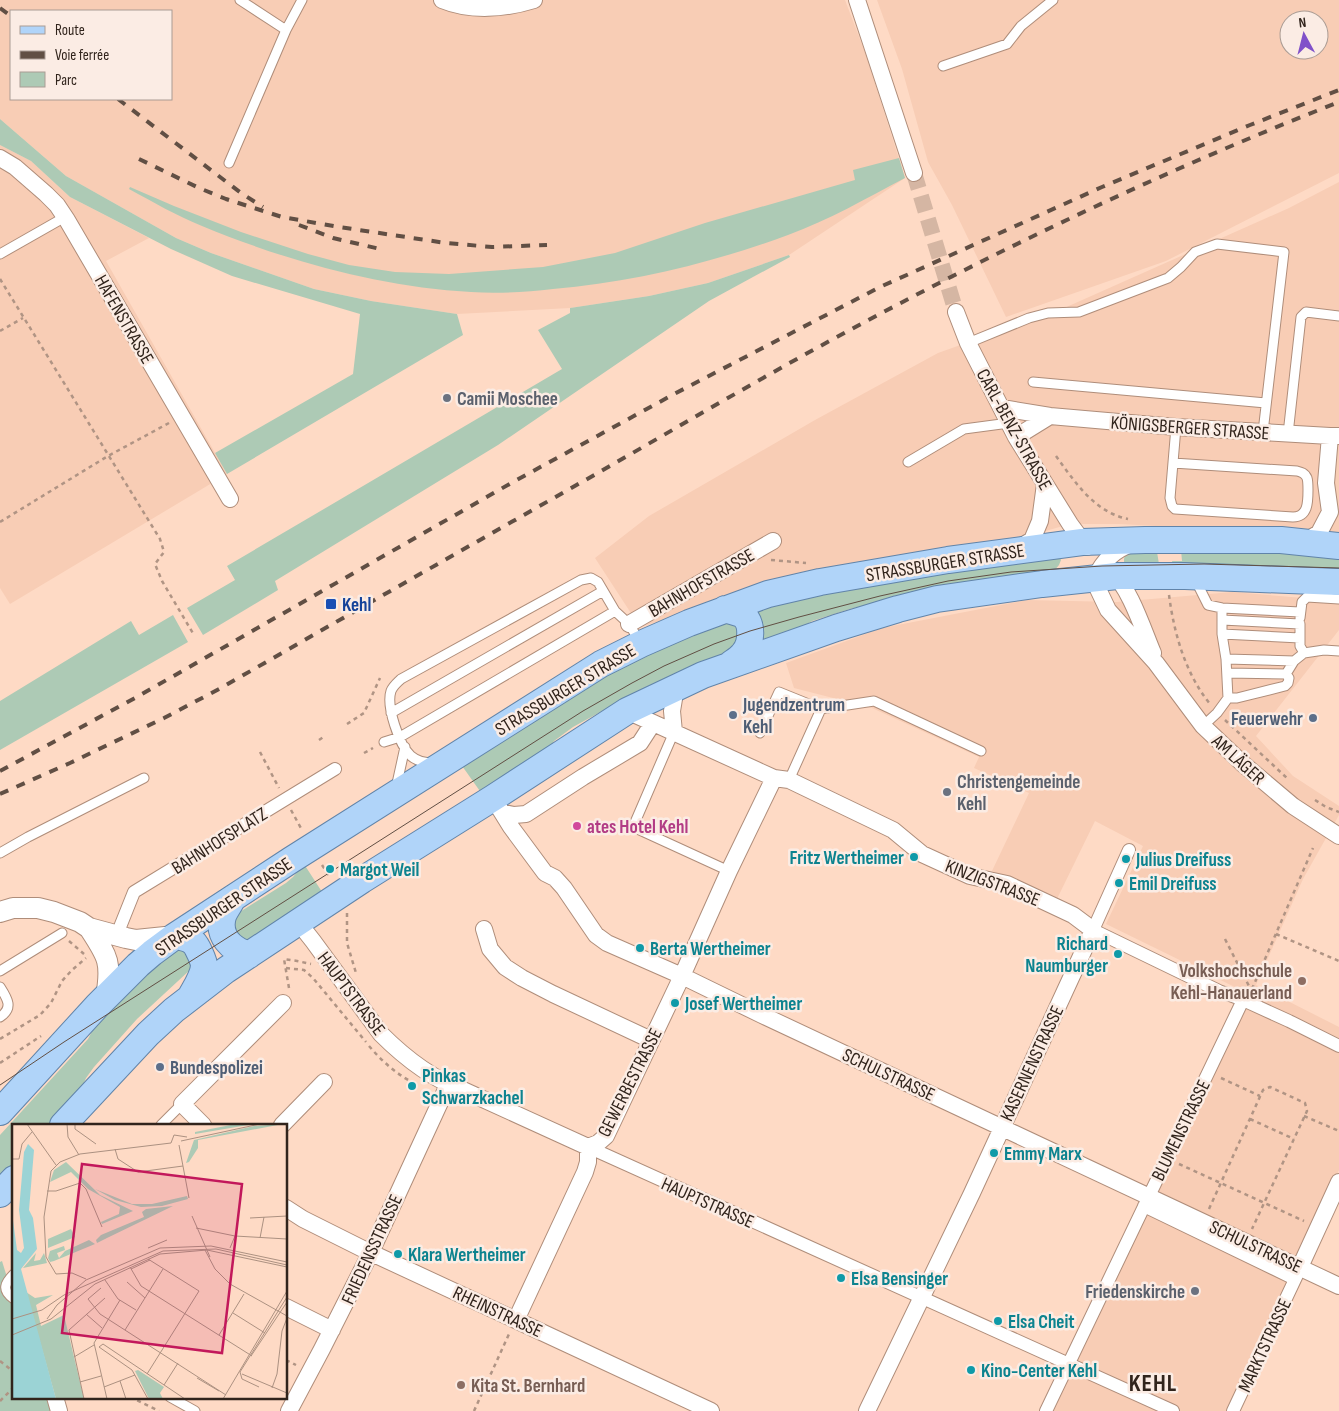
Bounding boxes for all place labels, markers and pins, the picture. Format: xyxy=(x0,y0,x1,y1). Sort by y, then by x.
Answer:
place label: Camii Moschee xyxy=(457,388,558,411)
marker: Camii Moschee xyxy=(441,392,453,404)
place label: Kehl xyxy=(342,594,371,617)
marker: Kehl xyxy=(324,597,338,611)
place label: Jugendzentrum Kehl xyxy=(742,694,845,739)
place label: Feuerwehr xyxy=(1231,708,1303,731)
marker: Jugendzentrum Kehl xyxy=(727,709,739,721)
marker: Feuerwehr xyxy=(1307,712,1319,724)
place label: Christengemeinde Kehl xyxy=(957,771,1080,816)
marker: Christengemeinde Kehl xyxy=(941,786,953,798)
place label: ates Hotel Kehl xyxy=(587,816,688,839)
marker: ates Hotel Kehl xyxy=(571,820,583,832)
place label: Fritz Wertheimer xyxy=(790,847,904,870)
place label: Julius Dreifuss xyxy=(1135,849,1231,872)
marker: Fritz Wertheimer xyxy=(908,851,920,863)
marker: Julius Dreifuss xyxy=(1120,853,1132,865)
place label: Margot Weil xyxy=(340,859,419,882)
marker: Margot Weil xyxy=(324,863,336,875)
place label: Emil Dreifuss xyxy=(1129,873,1217,896)
marker: Emil Dreifuss xyxy=(1113,877,1125,889)
place label: Richard Naumburger xyxy=(1025,933,1108,978)
place label: Berta Wertheimer xyxy=(650,938,771,961)
marker: Berta Wertheimer xyxy=(634,942,646,954)
marker: Richard Naumburger xyxy=(1112,948,1124,960)
place label: Volkshochschule Kehl-Hanauerland xyxy=(1171,960,1292,1005)
marker: Volkshochschule Kehl-Hanauerland xyxy=(1296,975,1308,987)
place label: Josef Wertheimer xyxy=(684,993,802,1016)
marker: Josef Wertheimer xyxy=(669,997,681,1009)
place label: Bundespolizei xyxy=(170,1057,263,1080)
marker: Bundespolizei xyxy=(154,1061,166,1073)
place label: Pinkas Schwarzkachel xyxy=(422,1065,524,1110)
marker: Pinkas Schwarzkachel xyxy=(406,1080,418,1092)
place label: Emmy Marx xyxy=(1004,1143,1082,1166)
marker: Emmy Marx xyxy=(988,1147,1000,1159)
place label: Klara Wertheimer xyxy=(408,1244,526,1267)
marker: Klara Wertheimer xyxy=(392,1248,404,1260)
place label: Elsa Bensinger xyxy=(851,1268,948,1291)
marker: Elsa Bensinger xyxy=(835,1272,847,1284)
place label: Friedenskirche xyxy=(1085,1281,1185,1304)
marker: Friedenskirche xyxy=(1189,1285,1201,1297)
place label: Elsa Cheit xyxy=(1008,1311,1075,1334)
marker: Elsa Cheit xyxy=(992,1315,1004,1327)
place label: Kino-Center Kehl xyxy=(981,1360,1097,1383)
marker: Kino-Center Kehl xyxy=(965,1364,977,1376)
place label: Kita St. Bernhard xyxy=(471,1375,585,1398)
marker: Kita St. Bernhard xyxy=(455,1379,467,1391)

